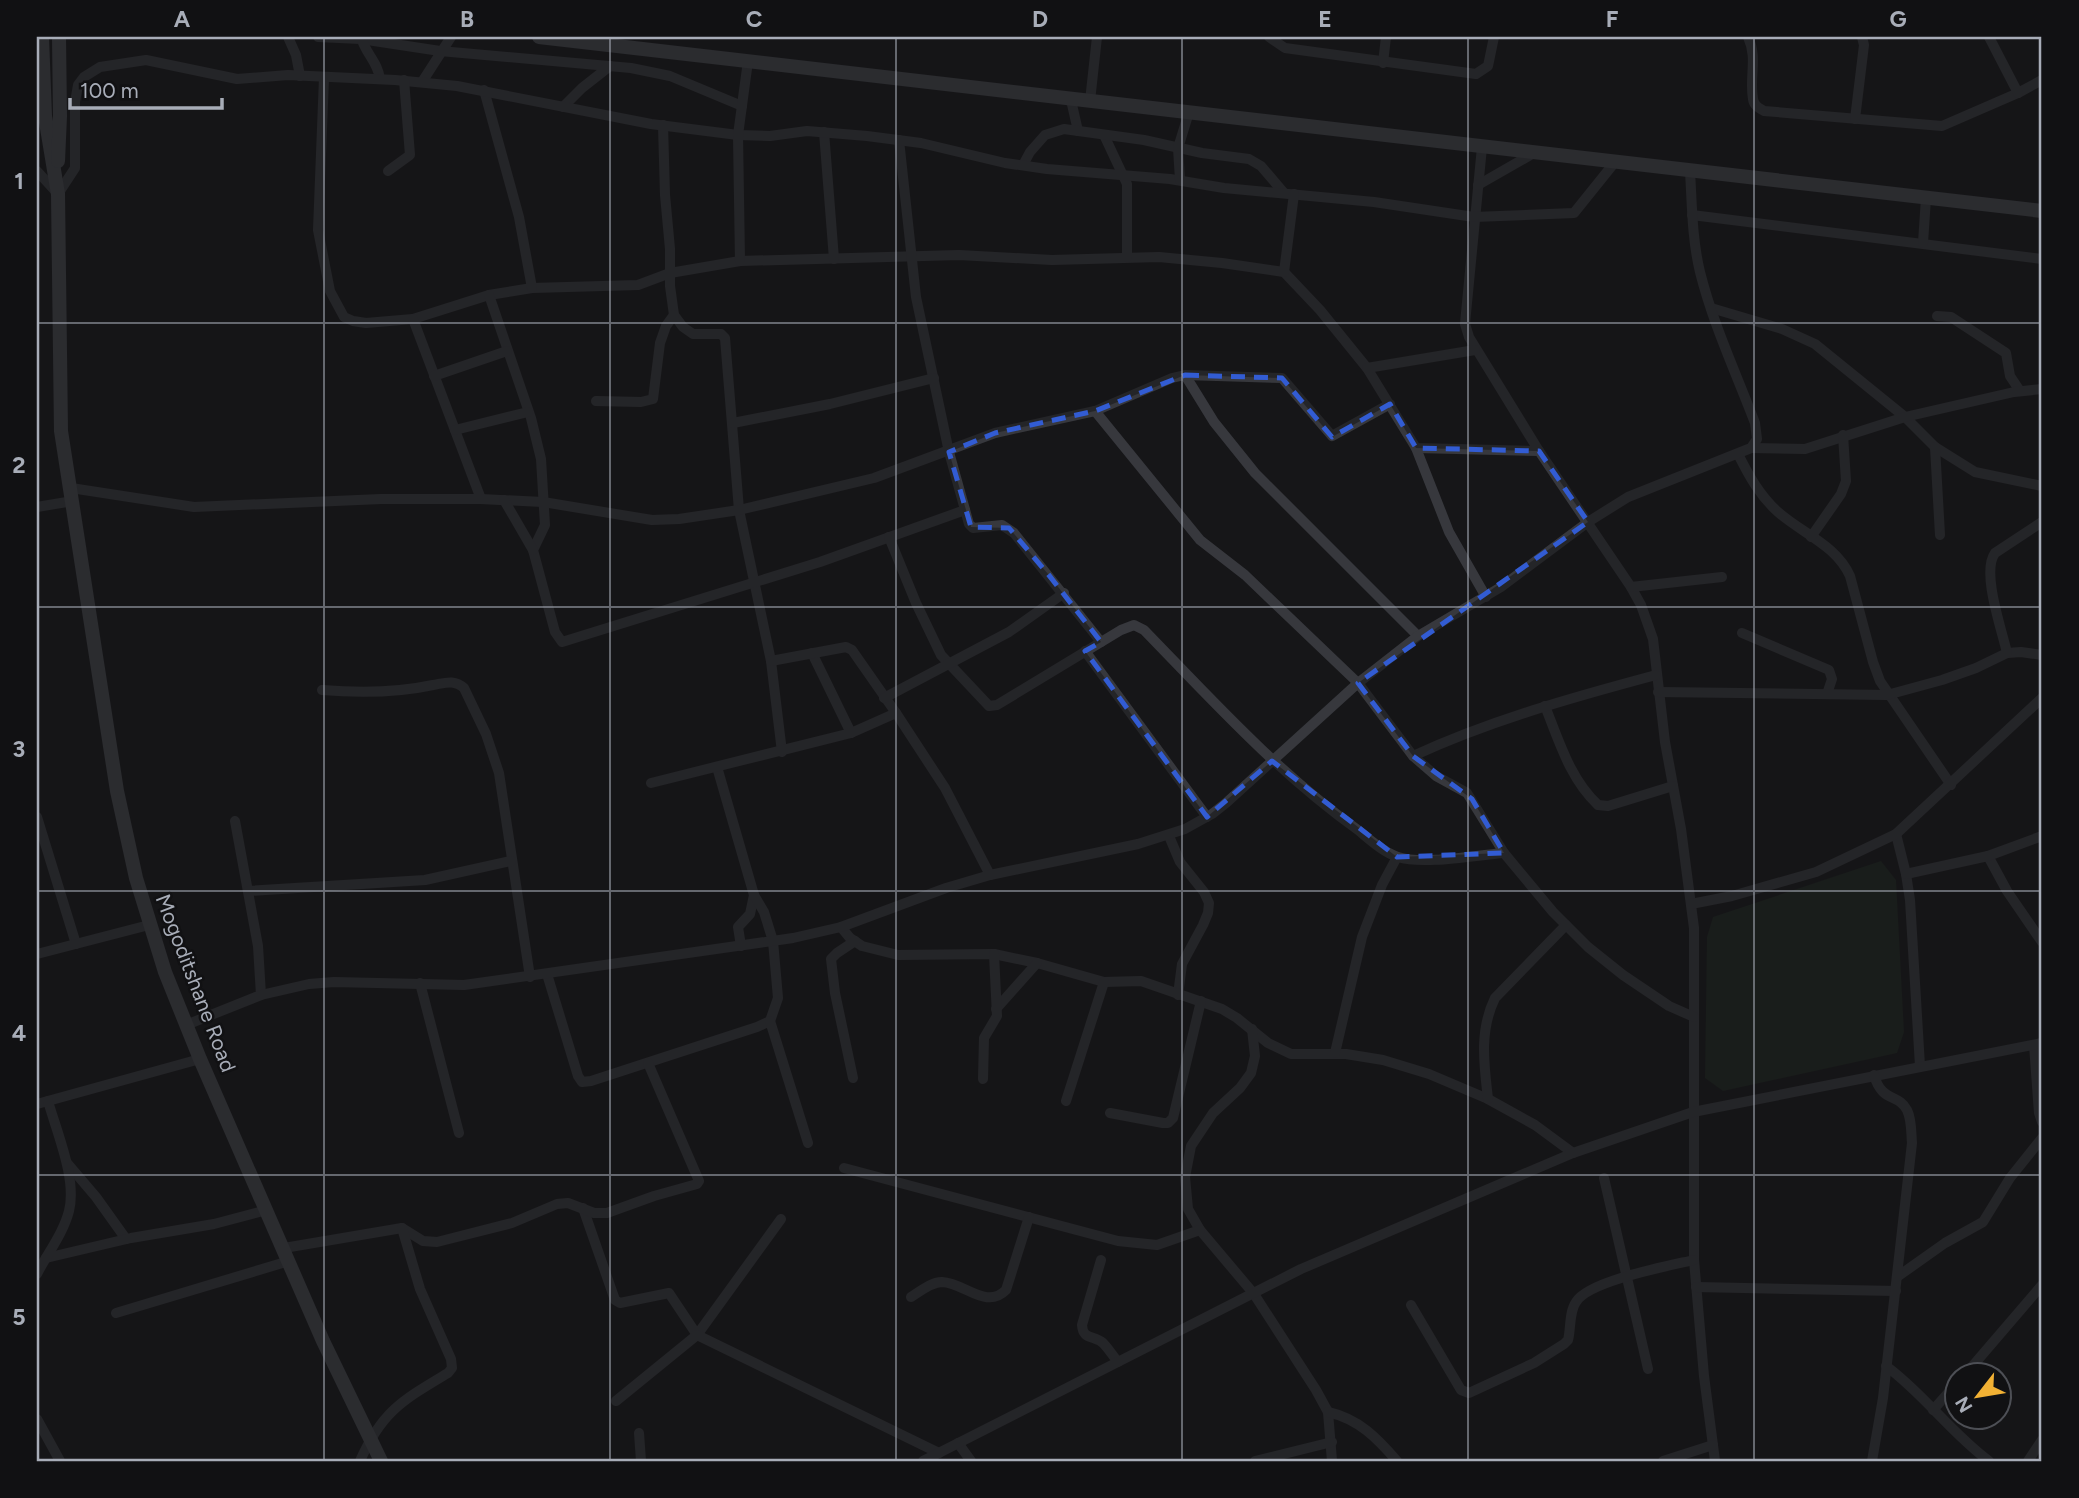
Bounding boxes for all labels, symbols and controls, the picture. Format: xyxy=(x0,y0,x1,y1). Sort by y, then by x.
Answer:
text: A xyxy=(174,5,191,33)
text: B xyxy=(460,5,474,33)
text: C xyxy=(746,5,763,33)
text: D xyxy=(1032,5,1048,33)
text: E xyxy=(1318,5,1332,33)
text: F xyxy=(1606,5,1619,33)
text: G xyxy=(1889,5,1907,33)
scale bar xyxy=(70,66,222,110)
text: 100 m xyxy=(80,78,139,103)
text: 1 xyxy=(14,167,24,195)
text: 2 xyxy=(12,451,26,479)
text: 3 xyxy=(13,735,25,763)
street label: Mogoditshane Road xyxy=(151,891,241,1075)
text: 4 xyxy=(12,1019,26,1047)
text: 5 xyxy=(12,1303,26,1331)
north arrow xyxy=(1942,1362,2012,1432)
text: N xyxy=(1950,1392,1977,1417)

